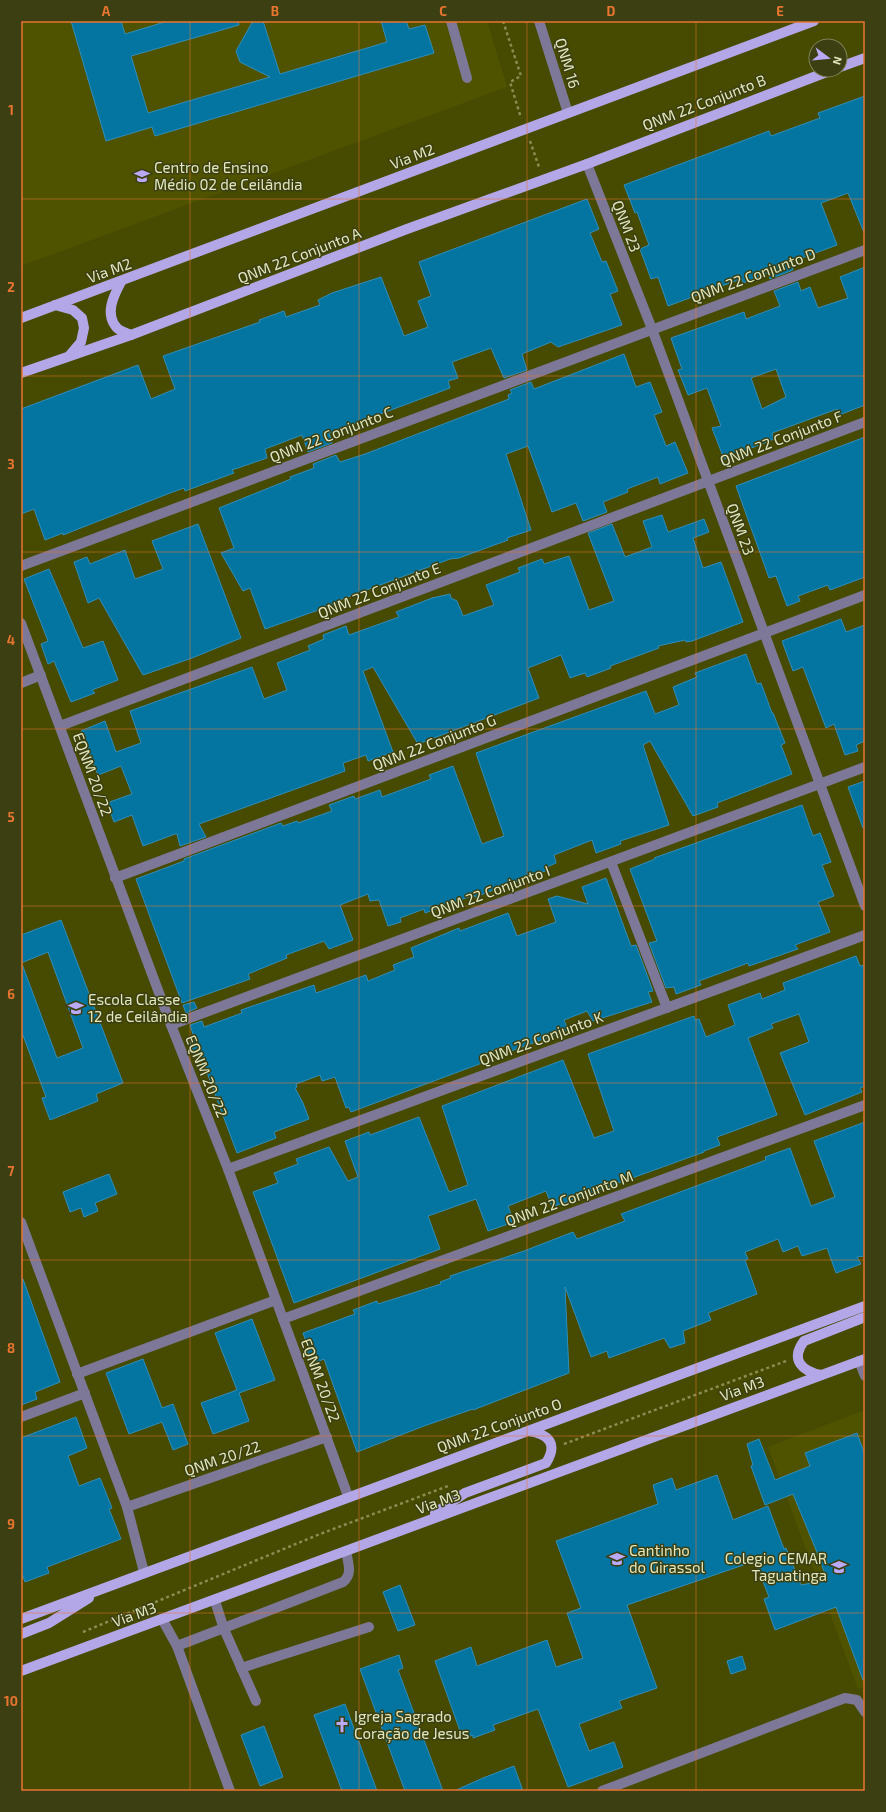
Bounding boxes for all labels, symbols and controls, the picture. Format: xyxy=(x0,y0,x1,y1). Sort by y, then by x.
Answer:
text: A xyxy=(102,3,111,19)
text: B xyxy=(271,3,279,19)
text: C xyxy=(439,3,447,19)
text: D xyxy=(607,3,616,19)
text: E xyxy=(776,3,784,19)
street label: QNM 16 xyxy=(551,36,584,91)
north arrow xyxy=(808,38,848,78)
text: N xyxy=(831,55,845,67)
street label: QNM 22 Conjunto B xyxy=(640,70,769,135)
text: 1 xyxy=(8,102,14,118)
street label: Via M2 xyxy=(387,139,437,173)
place label: Centro de Ensino Médio 02 de Ceilândia xyxy=(154,158,303,193)
school or university icon: Centro de Ensino Médio 02 de Ceilândia xyxy=(133,167,151,185)
street label: QNM 23 xyxy=(608,198,645,255)
street label: QNM 22 Conjunto A xyxy=(235,223,364,288)
street label: QNM 22 Conjunto D xyxy=(688,244,818,307)
street label: Via M2 xyxy=(84,254,134,286)
text: 2 xyxy=(7,279,15,295)
street label: QNM 22 Conjunto C xyxy=(267,402,396,467)
street label: QNM 22 Conjunto F xyxy=(717,406,845,471)
text: 3 xyxy=(7,456,15,472)
street label: QNM 23 xyxy=(722,501,759,558)
street label: QNM 22 Conjunto E xyxy=(315,558,443,623)
text: 4 xyxy=(7,632,15,648)
street label: QNM 22 Conjunto G xyxy=(370,710,499,775)
street label: EQNM 20/22 xyxy=(69,730,116,819)
text: 5 xyxy=(7,809,15,825)
street label: QNM 22 Conjunto I xyxy=(428,861,552,922)
text: 6 xyxy=(7,986,15,1002)
place label: Escola Classe 12 de Ceilândia xyxy=(88,990,188,1025)
school or university icon: Escola Classe 12 de Ceilândia xyxy=(67,999,85,1017)
street label: QNM 22 Conjunto K xyxy=(477,1007,606,1070)
street label: EQNM 20/22 xyxy=(181,1032,232,1120)
text: 7 xyxy=(8,1163,15,1179)
street label: QNM 22 Conjunto M xyxy=(503,1166,636,1230)
street label: EQNM 20/22 xyxy=(297,1336,344,1425)
text: 8 xyxy=(7,1340,15,1356)
street label: Via M3 xyxy=(717,1372,767,1404)
street label: QNM 22 Conjunto O xyxy=(434,1394,564,1457)
street label: QNM 20/22 xyxy=(182,1437,263,1480)
street label: Via M3 xyxy=(413,1485,463,1517)
text: 9 xyxy=(7,1516,15,1532)
place label: Cantinho do Girassol xyxy=(629,1541,706,1576)
place label: Colegio CEMAR Taguatinga xyxy=(725,1549,827,1584)
school or university icon: Cantinho do Girassol xyxy=(608,1550,626,1568)
school or university icon: Colegio CEMAR Taguatinga xyxy=(830,1558,848,1576)
street label: Via M3 xyxy=(109,1598,159,1630)
text: 10 xyxy=(4,1693,18,1709)
place label: Igreja Sagrado Coração de Jesus xyxy=(354,1707,469,1743)
church icon: Igreja Sagrado Coração de Jesus xyxy=(333,1716,351,1734)

